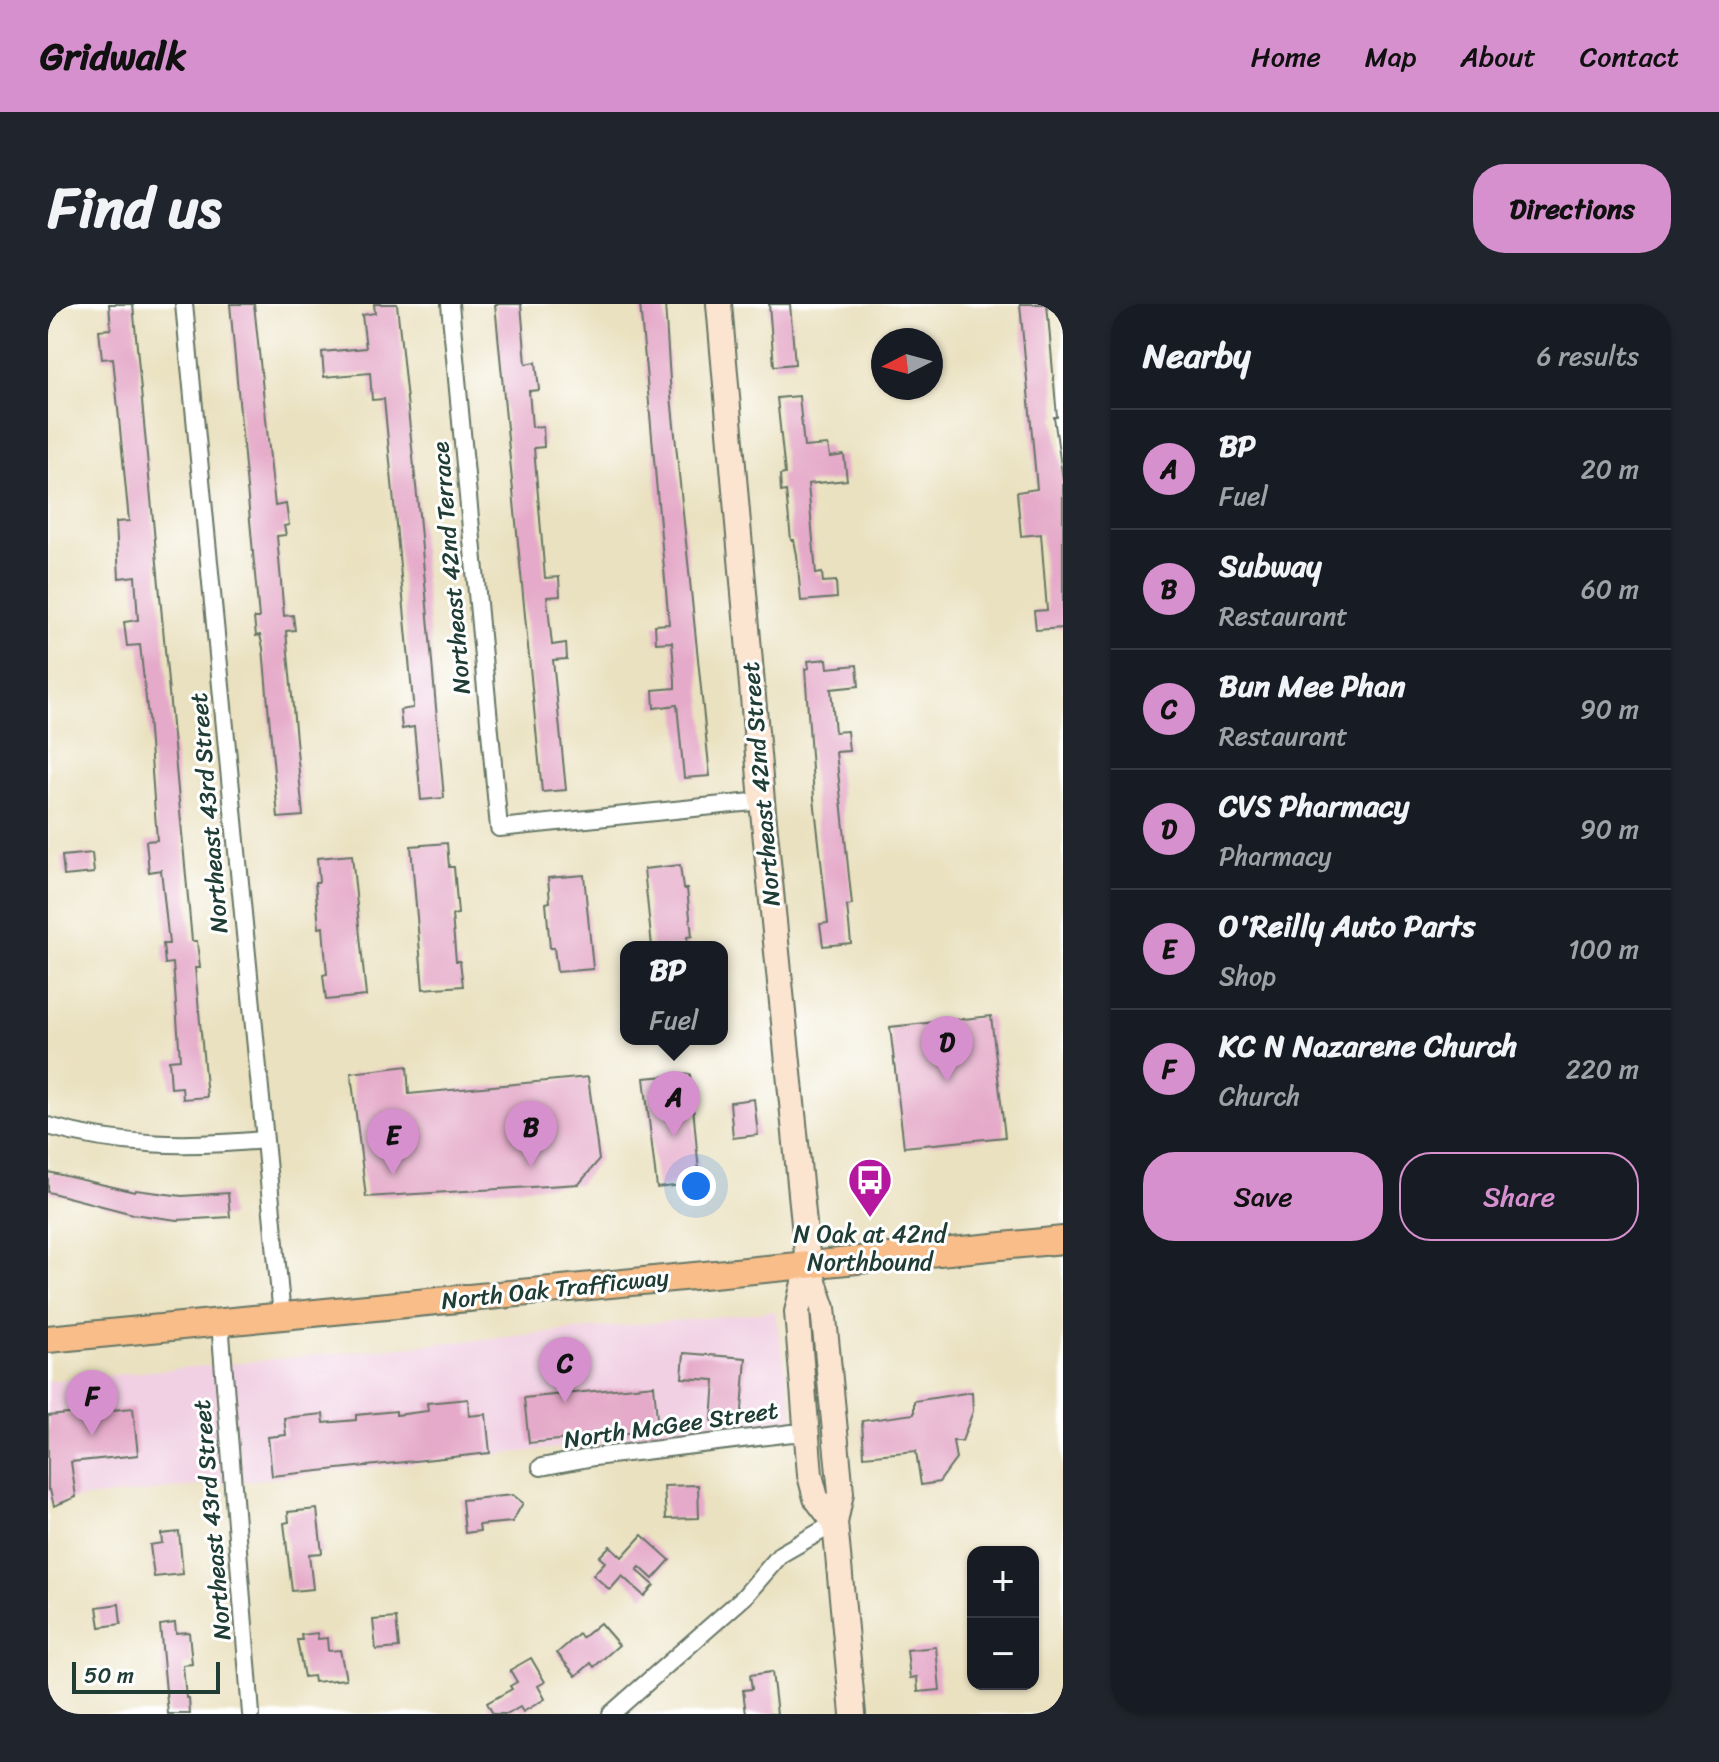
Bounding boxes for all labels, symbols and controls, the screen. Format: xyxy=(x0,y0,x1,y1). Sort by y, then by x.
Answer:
text: Gridwalk xyxy=(40,23,186,90)
text: Home xyxy=(1251,32,1321,81)
text: Map xyxy=(1365,32,1416,81)
text: About xyxy=(1460,32,1536,81)
text: Contact xyxy=(1580,32,1679,81)
text: Find us xyxy=(48,159,221,258)
button: Directions xyxy=(1473,164,1671,253)
text: Nearby xyxy=(1143,326,1251,386)
north arrow xyxy=(871,328,943,400)
text: 6 results xyxy=(1537,333,1639,379)
text: BP xyxy=(1219,419,1256,473)
street label: Northeast 42nd Terrace xyxy=(419,440,483,696)
text: A xyxy=(1160,446,1178,492)
text: 20 m xyxy=(1581,446,1639,492)
text: Fuel xyxy=(1219,473,1268,519)
text: Subway xyxy=(1219,539,1322,593)
text: B xyxy=(1161,566,1177,612)
text: 60 m xyxy=(1581,566,1639,612)
text: Restaurant xyxy=(1219,593,1348,639)
text: Bun Mee Phan xyxy=(1219,659,1405,713)
street label: Northeast 42nd Street xyxy=(729,660,793,908)
text: C xyxy=(1161,686,1177,732)
text: 90 m xyxy=(1580,686,1639,732)
street label: Northeast 43rd Street xyxy=(178,691,240,935)
text: Restaurant xyxy=(1219,713,1348,759)
text: CVS Pharmacy xyxy=(1219,779,1409,833)
text: D xyxy=(1161,806,1177,852)
text: 90 m xyxy=(1580,806,1639,852)
text: Pharmacy xyxy=(1219,833,1332,879)
text: O'Reilly Auto Parts xyxy=(1219,899,1475,953)
text: E xyxy=(1162,926,1176,972)
text: 100 m xyxy=(1568,926,1639,972)
popup xyxy=(620,941,728,1045)
text: BP xyxy=(650,943,686,997)
text: Shop xyxy=(1219,953,1276,999)
text: Fuel xyxy=(650,997,698,1043)
pin: D xyxy=(921,1016,973,1082)
text: KC N Nazarene Church xyxy=(1219,1019,1518,1073)
text: F xyxy=(1162,1046,1176,1092)
text: 220 m xyxy=(1566,1046,1639,1092)
pin: A xyxy=(648,1071,700,1137)
text: Church xyxy=(1219,1073,1300,1119)
pin: B xyxy=(505,1101,557,1167)
pin: E xyxy=(367,1109,419,1175)
button: Save xyxy=(1143,1152,1383,1241)
button: Share xyxy=(1399,1152,1639,1241)
bus stop icon: N Oak at 42nd Northbound xyxy=(846,1156,894,1219)
your location xyxy=(676,1166,716,1206)
place label: N Oak at 42nd Northbound xyxy=(794,1213,949,1283)
street label: North Oak Trafficway xyxy=(439,1256,671,1322)
pin: C xyxy=(539,1337,591,1403)
pin: F xyxy=(66,1370,118,1436)
street label: North McGee Street xyxy=(561,1389,781,1461)
street label: Northeast 43rd Street xyxy=(181,1398,243,1642)
map controls xyxy=(967,1546,1039,1690)
button: + xyxy=(967,1546,1039,1618)
button: − xyxy=(967,1618,1039,1690)
text: 50 m xyxy=(84,1656,134,1695)
scale bar xyxy=(72,1658,220,1694)

